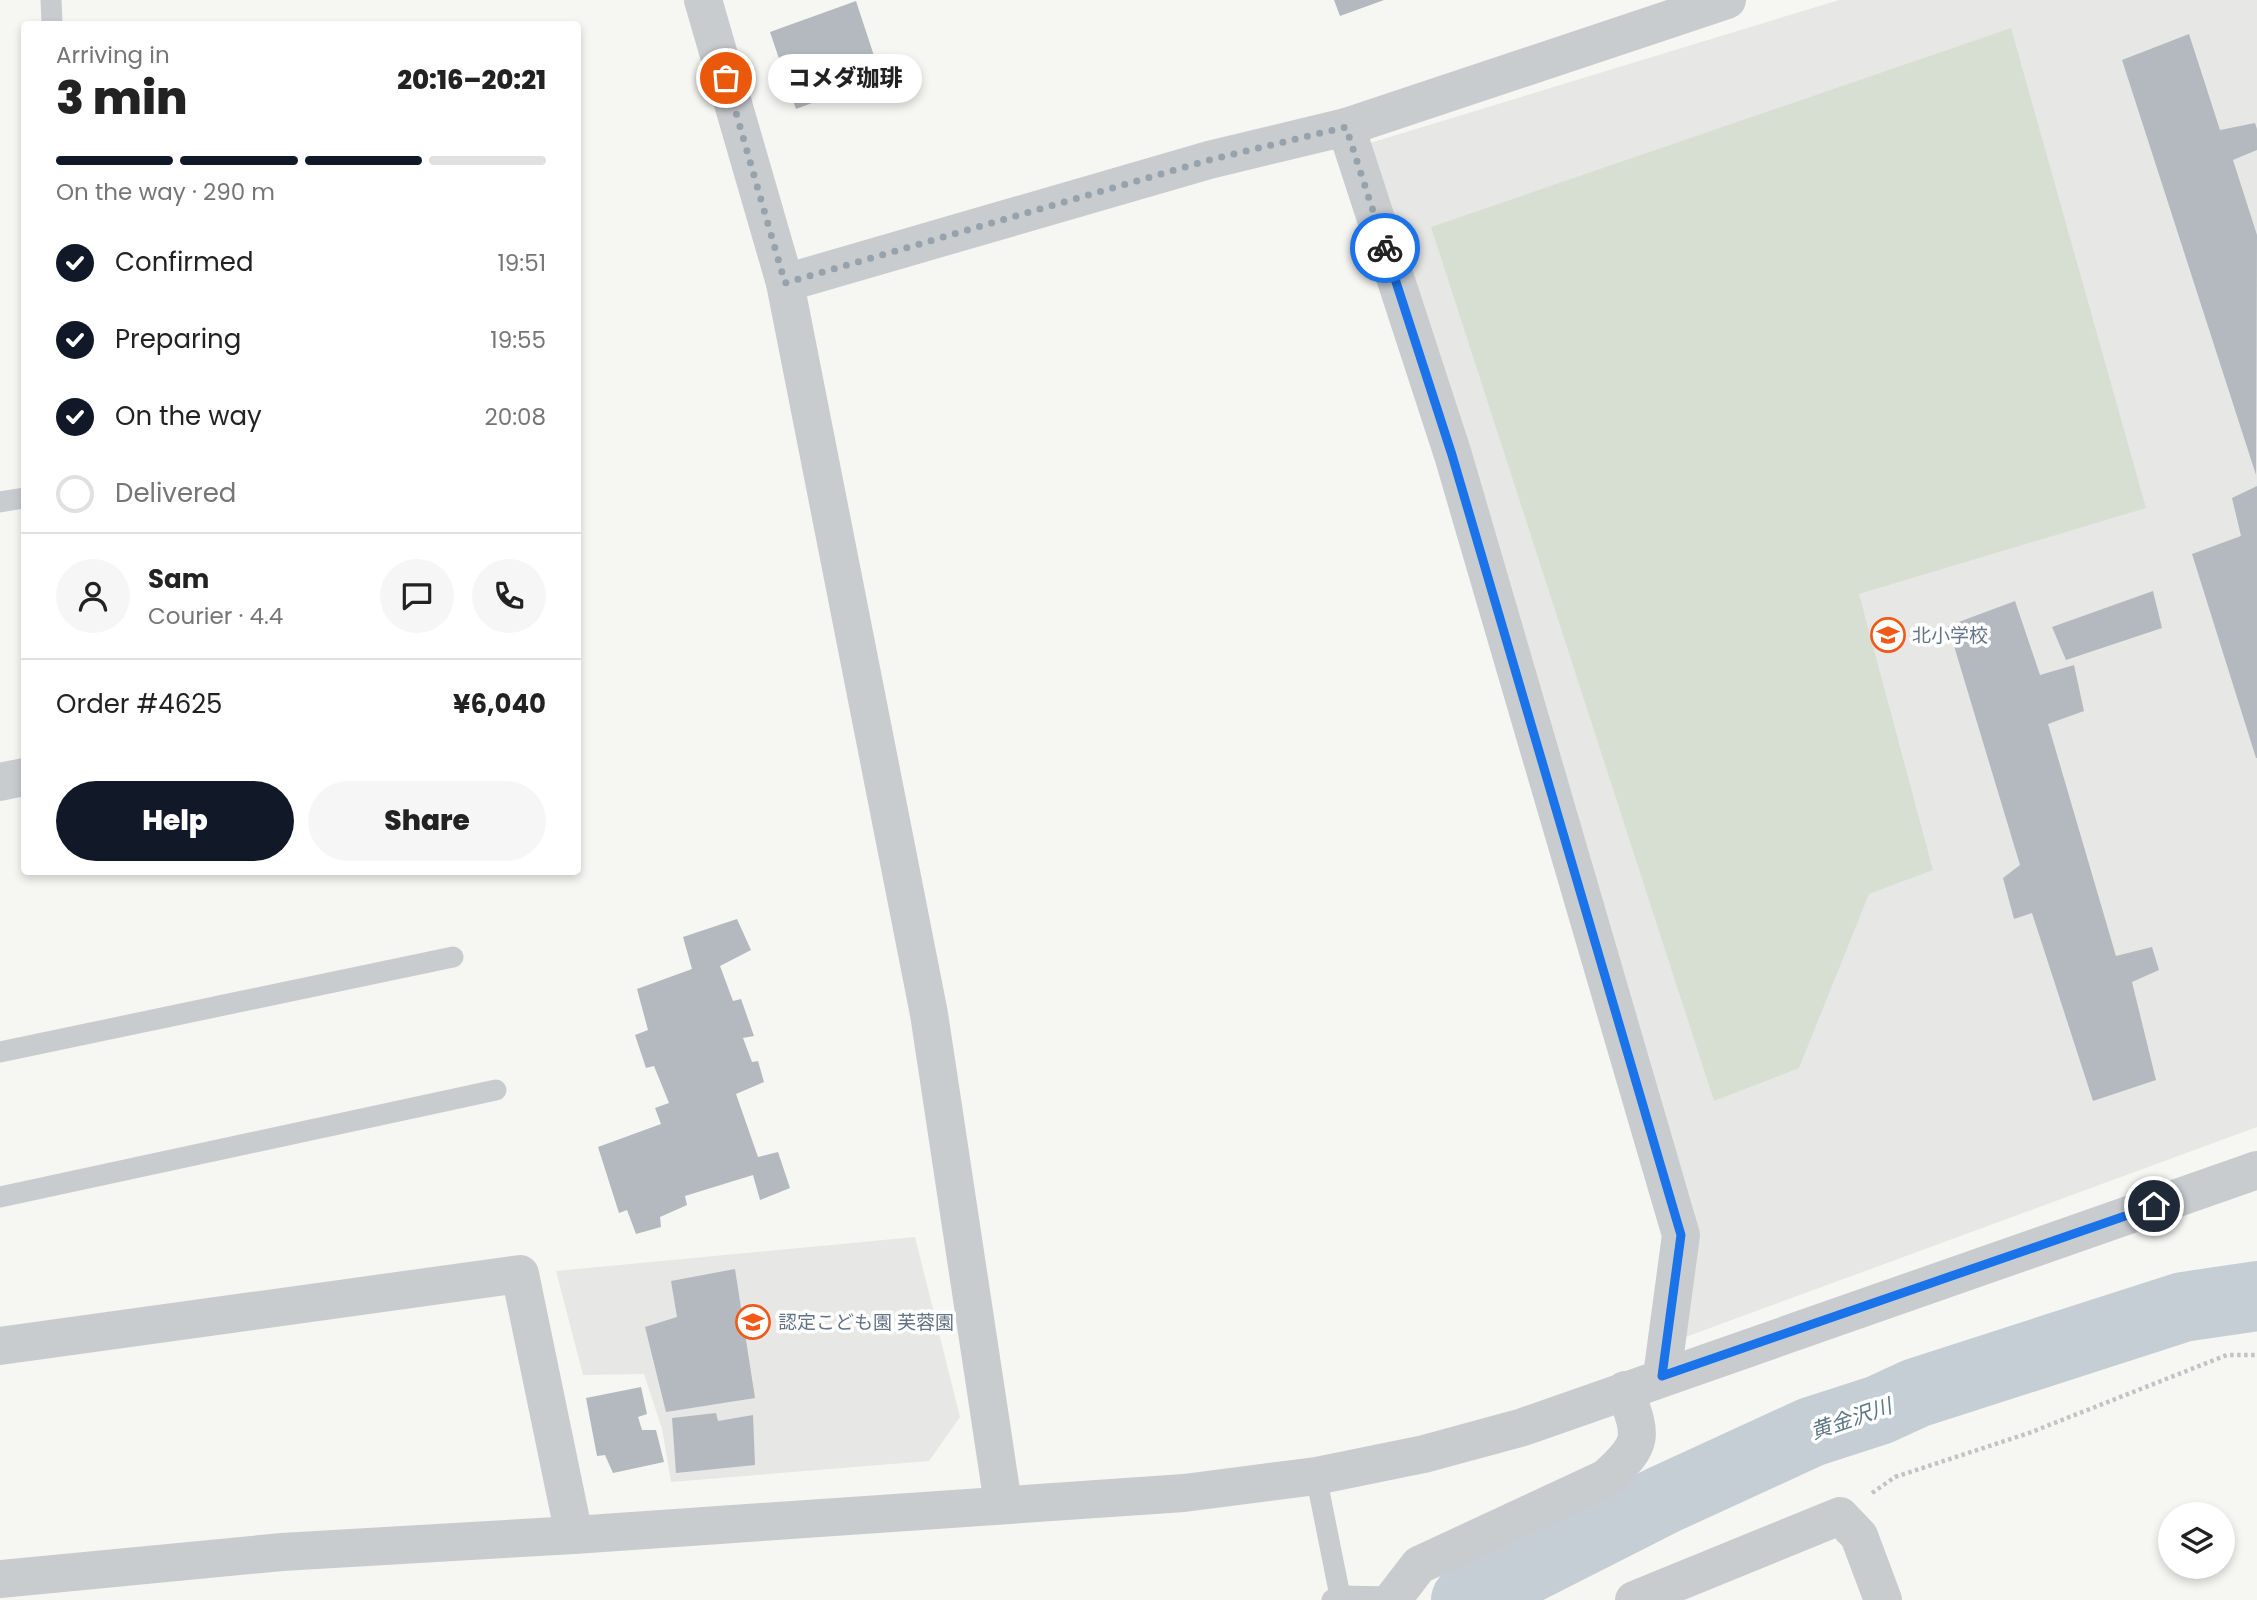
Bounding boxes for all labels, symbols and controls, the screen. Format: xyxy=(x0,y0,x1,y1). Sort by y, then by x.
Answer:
text: Arriving in xyxy=(56,39,170,71)
pin xyxy=(696,48,756,108)
callout: コメダ珈琲 xyxy=(768,54,922,102)
icon: bag xyxy=(707,59,745,97)
text: 20:16–20:21 xyxy=(397,62,546,98)
text: コメダ珈琲 xyxy=(788,62,903,94)
text: 3 min xyxy=(56,66,188,130)
text: On the way · 290 m xyxy=(56,176,275,208)
courier xyxy=(1350,213,1420,283)
icon: bike xyxy=(1366,229,1404,267)
icon: check xyxy=(56,244,94,282)
text: Confirmed xyxy=(115,244,253,280)
text: 19:51 xyxy=(497,247,546,279)
icon: check xyxy=(56,321,94,359)
text: Preparing xyxy=(115,321,241,357)
text: 19:55 xyxy=(490,324,546,356)
icon: check xyxy=(56,398,94,436)
text: On the way xyxy=(115,398,262,434)
text: 20:08 xyxy=(484,401,546,433)
text: Delivered xyxy=(115,475,236,511)
button: person xyxy=(56,559,130,633)
button: chat xyxy=(380,559,454,633)
button: phone xyxy=(472,559,546,633)
text: Sam xyxy=(148,561,209,597)
text: Courier · 4.4 xyxy=(148,600,283,632)
school or university icon: 北小学校 xyxy=(1869,616,1907,654)
place label: 北小学校 xyxy=(1912,622,1988,649)
text: Order #4625 xyxy=(56,686,222,722)
text: ¥6,040 xyxy=(453,686,546,722)
button: Help xyxy=(56,781,294,861)
button: Share xyxy=(308,781,546,861)
pin xyxy=(2124,1176,2184,1236)
icon: home xyxy=(2135,1187,2173,1225)
school or university icon: 認定こども園 芙蓉園 xyxy=(734,1303,772,1341)
place label: 認定こども園 芙蓉園 xyxy=(778,1309,954,1336)
water label: 黄金沢川 xyxy=(1806,1390,1897,1446)
map controls xyxy=(2158,1502,2235,1579)
button: layers xyxy=(2158,1502,2235,1579)

